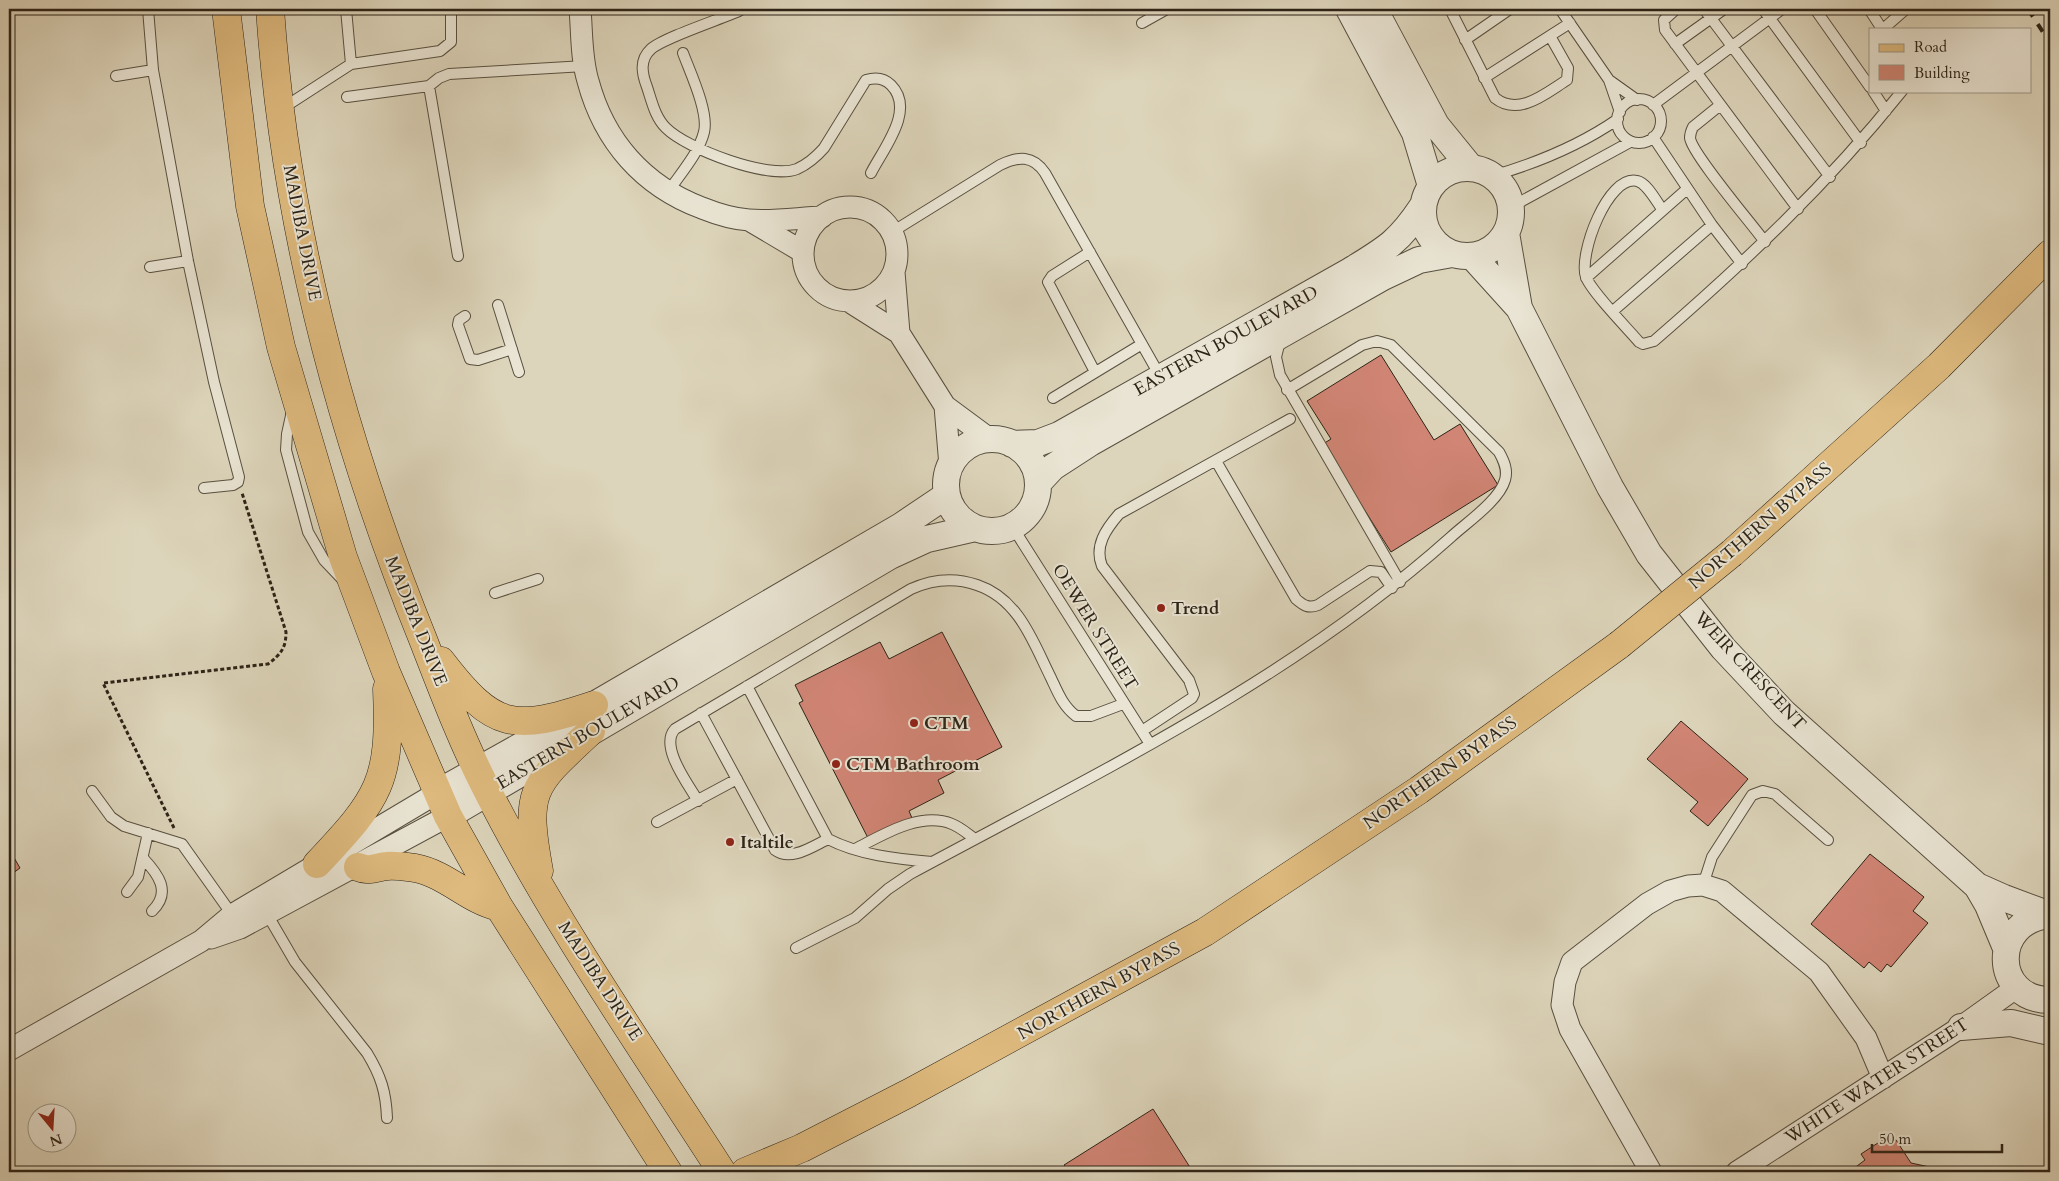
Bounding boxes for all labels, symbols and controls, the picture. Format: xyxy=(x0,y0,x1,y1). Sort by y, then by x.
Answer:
legend xyxy=(1869,28,2032,92)
text: Road xyxy=(1914,37,1947,57)
text: Building xyxy=(1914,63,1970,83)
street label: MADIBA DRIVE xyxy=(277,163,327,303)
street label: EASTERN BOULEVARD xyxy=(1129,280,1323,402)
street label: NORTHERN BYPASS xyxy=(1683,457,1837,595)
street label: MADIBA DRIVE xyxy=(379,552,453,690)
street label: OEWER STREET xyxy=(1046,559,1144,695)
place label: Trend xyxy=(1171,596,1220,621)
marker: Trend xyxy=(1155,602,1167,614)
street label: WEIR CRESCENT xyxy=(1688,605,1812,736)
street label: EASTERN BOULEVARD xyxy=(492,670,684,796)
street label: NORTHERN BYPASS xyxy=(1358,710,1522,836)
place label: CTM xyxy=(924,711,969,736)
marker: CTM xyxy=(908,717,920,729)
place label: CTM Bathroom xyxy=(846,752,980,777)
marker: CTM Bathroom xyxy=(830,758,842,770)
place label: Italtile xyxy=(740,830,794,855)
marker: Italtile xyxy=(724,836,736,848)
street label: MADIBA DRIVE xyxy=(552,916,648,1046)
street label: NORTHERN BYPASS xyxy=(1013,936,1185,1046)
street label: WHITE WATER STREET xyxy=(1779,1012,1974,1150)
north arrow xyxy=(28,1104,78,1154)
scale bar xyxy=(1872,1121,2002,1153)
text: N xyxy=(47,1129,65,1151)
text: 50 m xyxy=(1879,1129,1911,1149)

